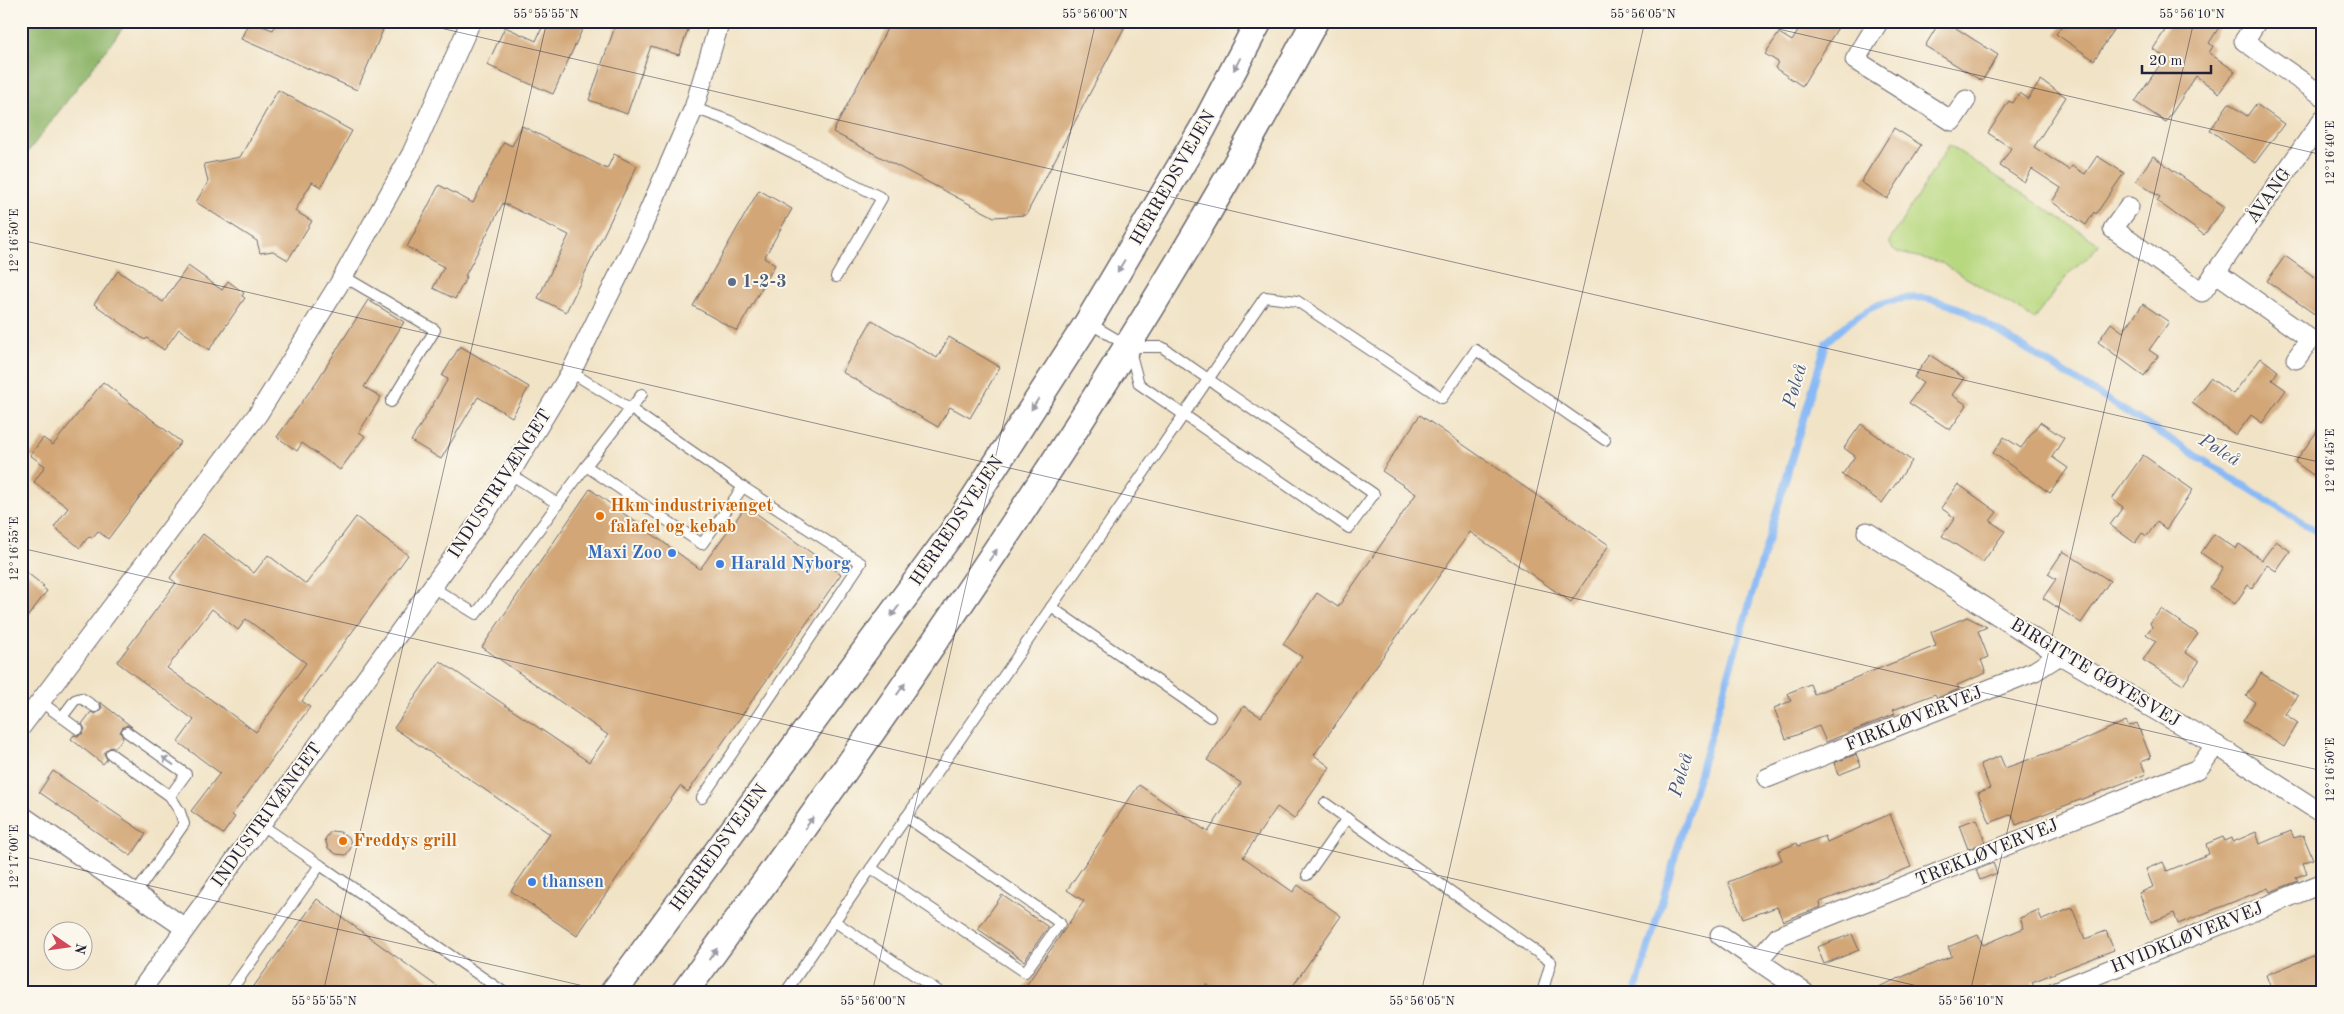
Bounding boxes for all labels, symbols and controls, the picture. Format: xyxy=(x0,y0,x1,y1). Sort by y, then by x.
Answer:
text: 55°55'55"N xyxy=(513,8,579,21)
text: 55°56'00"N xyxy=(1062,8,1128,21)
text: 55°56'05"N xyxy=(1610,8,1676,21)
text: 55°56'10"N xyxy=(2159,8,2225,21)
scale bar xyxy=(2142,42,2210,74)
text: 20 m xyxy=(2149,54,2183,69)
one-way arrow xyxy=(1232,58,1241,71)
street label: HERREDSVEJEN xyxy=(1127,107,1219,248)
text: 12°16'40"E xyxy=(2325,121,2337,185)
street label: ÅVANG xyxy=(2240,162,2294,227)
text: 12°16'50"E xyxy=(8,209,21,273)
one-way arrow xyxy=(1117,260,1126,273)
place label: 1-2-3 xyxy=(742,273,787,291)
marker: 1-2-3 xyxy=(726,276,738,288)
water label: Pøleå xyxy=(1780,362,1811,411)
one-way arrow xyxy=(1031,397,1040,411)
street label: INDUSTRIVÆNGET xyxy=(445,406,555,562)
text: 12°16'45"E xyxy=(2324,429,2337,493)
water label: Pøleå xyxy=(2194,431,2243,471)
street label: HERREDSVEJEN xyxy=(907,453,1007,589)
place label: Hkm industrivænget falafel og kebab xyxy=(610,497,774,536)
marker: Hkm industrivænget falafel og kebab xyxy=(594,510,606,522)
text: 12°16'55"E xyxy=(8,517,21,581)
place label: Maxi Zoo xyxy=(587,544,662,562)
marker: Maxi Zoo xyxy=(666,547,678,559)
one-way arrow xyxy=(988,548,998,562)
place label: Harald Nyborg xyxy=(730,555,851,573)
marker: Harald Nyborg xyxy=(714,558,726,570)
one-way arrow xyxy=(890,604,900,618)
street label: BIRGITTE GØYESVEJ xyxy=(2007,615,2183,731)
one-way arrow xyxy=(896,682,906,696)
street label: FIRKLØVERVEJ xyxy=(1843,683,1985,755)
text: 12°16'50"E xyxy=(2324,738,2337,802)
street label: INDUSTRIVÆNGET xyxy=(209,740,325,890)
water label: Pøleå xyxy=(1666,751,1697,800)
one-way arrow xyxy=(162,756,175,767)
street label: HERREDSVEJEN xyxy=(667,781,771,915)
one-way arrow xyxy=(804,816,814,829)
street label: TREKLØVERVEJ xyxy=(1913,816,2061,890)
text: 12°17'00"E xyxy=(9,825,21,889)
place label: Freddys grill xyxy=(353,832,458,850)
marker: Freddys grill xyxy=(337,835,349,847)
place label: thansen xyxy=(542,873,604,891)
marker: thansen xyxy=(526,876,538,888)
street label: HVIDKLØVERVEJ xyxy=(2108,899,2266,977)
north arrow xyxy=(42,922,92,972)
text: N xyxy=(72,942,88,956)
one-way arrow xyxy=(708,947,718,960)
text: 55°55'55"N xyxy=(291,995,357,1008)
text: 55°56'00"N xyxy=(840,995,906,1008)
text: 55°56'05"N xyxy=(1389,995,1455,1008)
text: 55°56'10"N xyxy=(1938,995,2004,1008)

